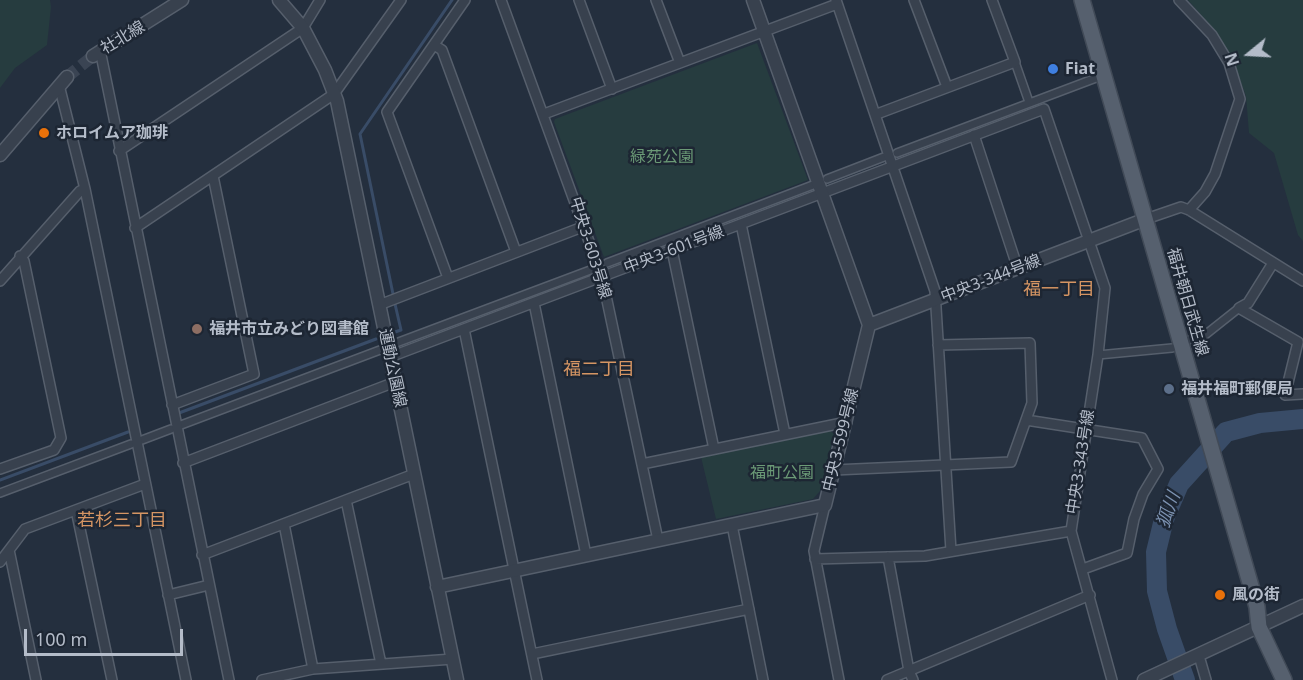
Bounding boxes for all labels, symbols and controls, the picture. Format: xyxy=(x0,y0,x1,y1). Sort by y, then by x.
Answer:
street label: 社北線 xyxy=(97,17,149,59)
north arrow xyxy=(1219,24,1279,84)
text: N xyxy=(1219,50,1244,69)
place label: Fiat xyxy=(1065,59,1095,79)
marker: Fiat xyxy=(1046,62,1060,76)
place label: ホロイムア珈琲 xyxy=(56,123,168,143)
marker: ホロイムア珈琲 xyxy=(37,126,51,140)
park label: 緑苑公園 xyxy=(630,147,694,167)
street label: 中央3-603号線 xyxy=(565,195,615,301)
street label: 中央3-601号線 xyxy=(621,222,727,278)
street label: 福井朝日武生線 xyxy=(1162,246,1212,358)
street label: 中央3-344号線 xyxy=(938,251,1044,307)
district label: 福一丁目 xyxy=(1023,279,1095,301)
place label: 福井市立みどり図書館 xyxy=(209,319,369,339)
marker: 福井市立みどり図書館 xyxy=(190,322,204,336)
street label: 運動公園線 xyxy=(374,327,410,409)
district label: 福二丁目 xyxy=(563,359,635,381)
place label: 福井福町郵便局 xyxy=(1181,379,1293,399)
marker: 福井福町郵便局 xyxy=(1162,382,1176,396)
street label: 中央3-599号線 xyxy=(819,386,863,494)
street label: 中央3-343号線 xyxy=(1063,408,1099,516)
park label: 福町公園 xyxy=(750,463,814,483)
water label: 狐川 xyxy=(1153,489,1185,531)
district label: 若杉三丁目 xyxy=(77,510,167,532)
place label: 風の街 xyxy=(1232,585,1280,605)
marker: 風の街 xyxy=(1213,588,1227,602)
scale bar xyxy=(27,617,186,655)
text: 100 m xyxy=(35,627,87,651)

